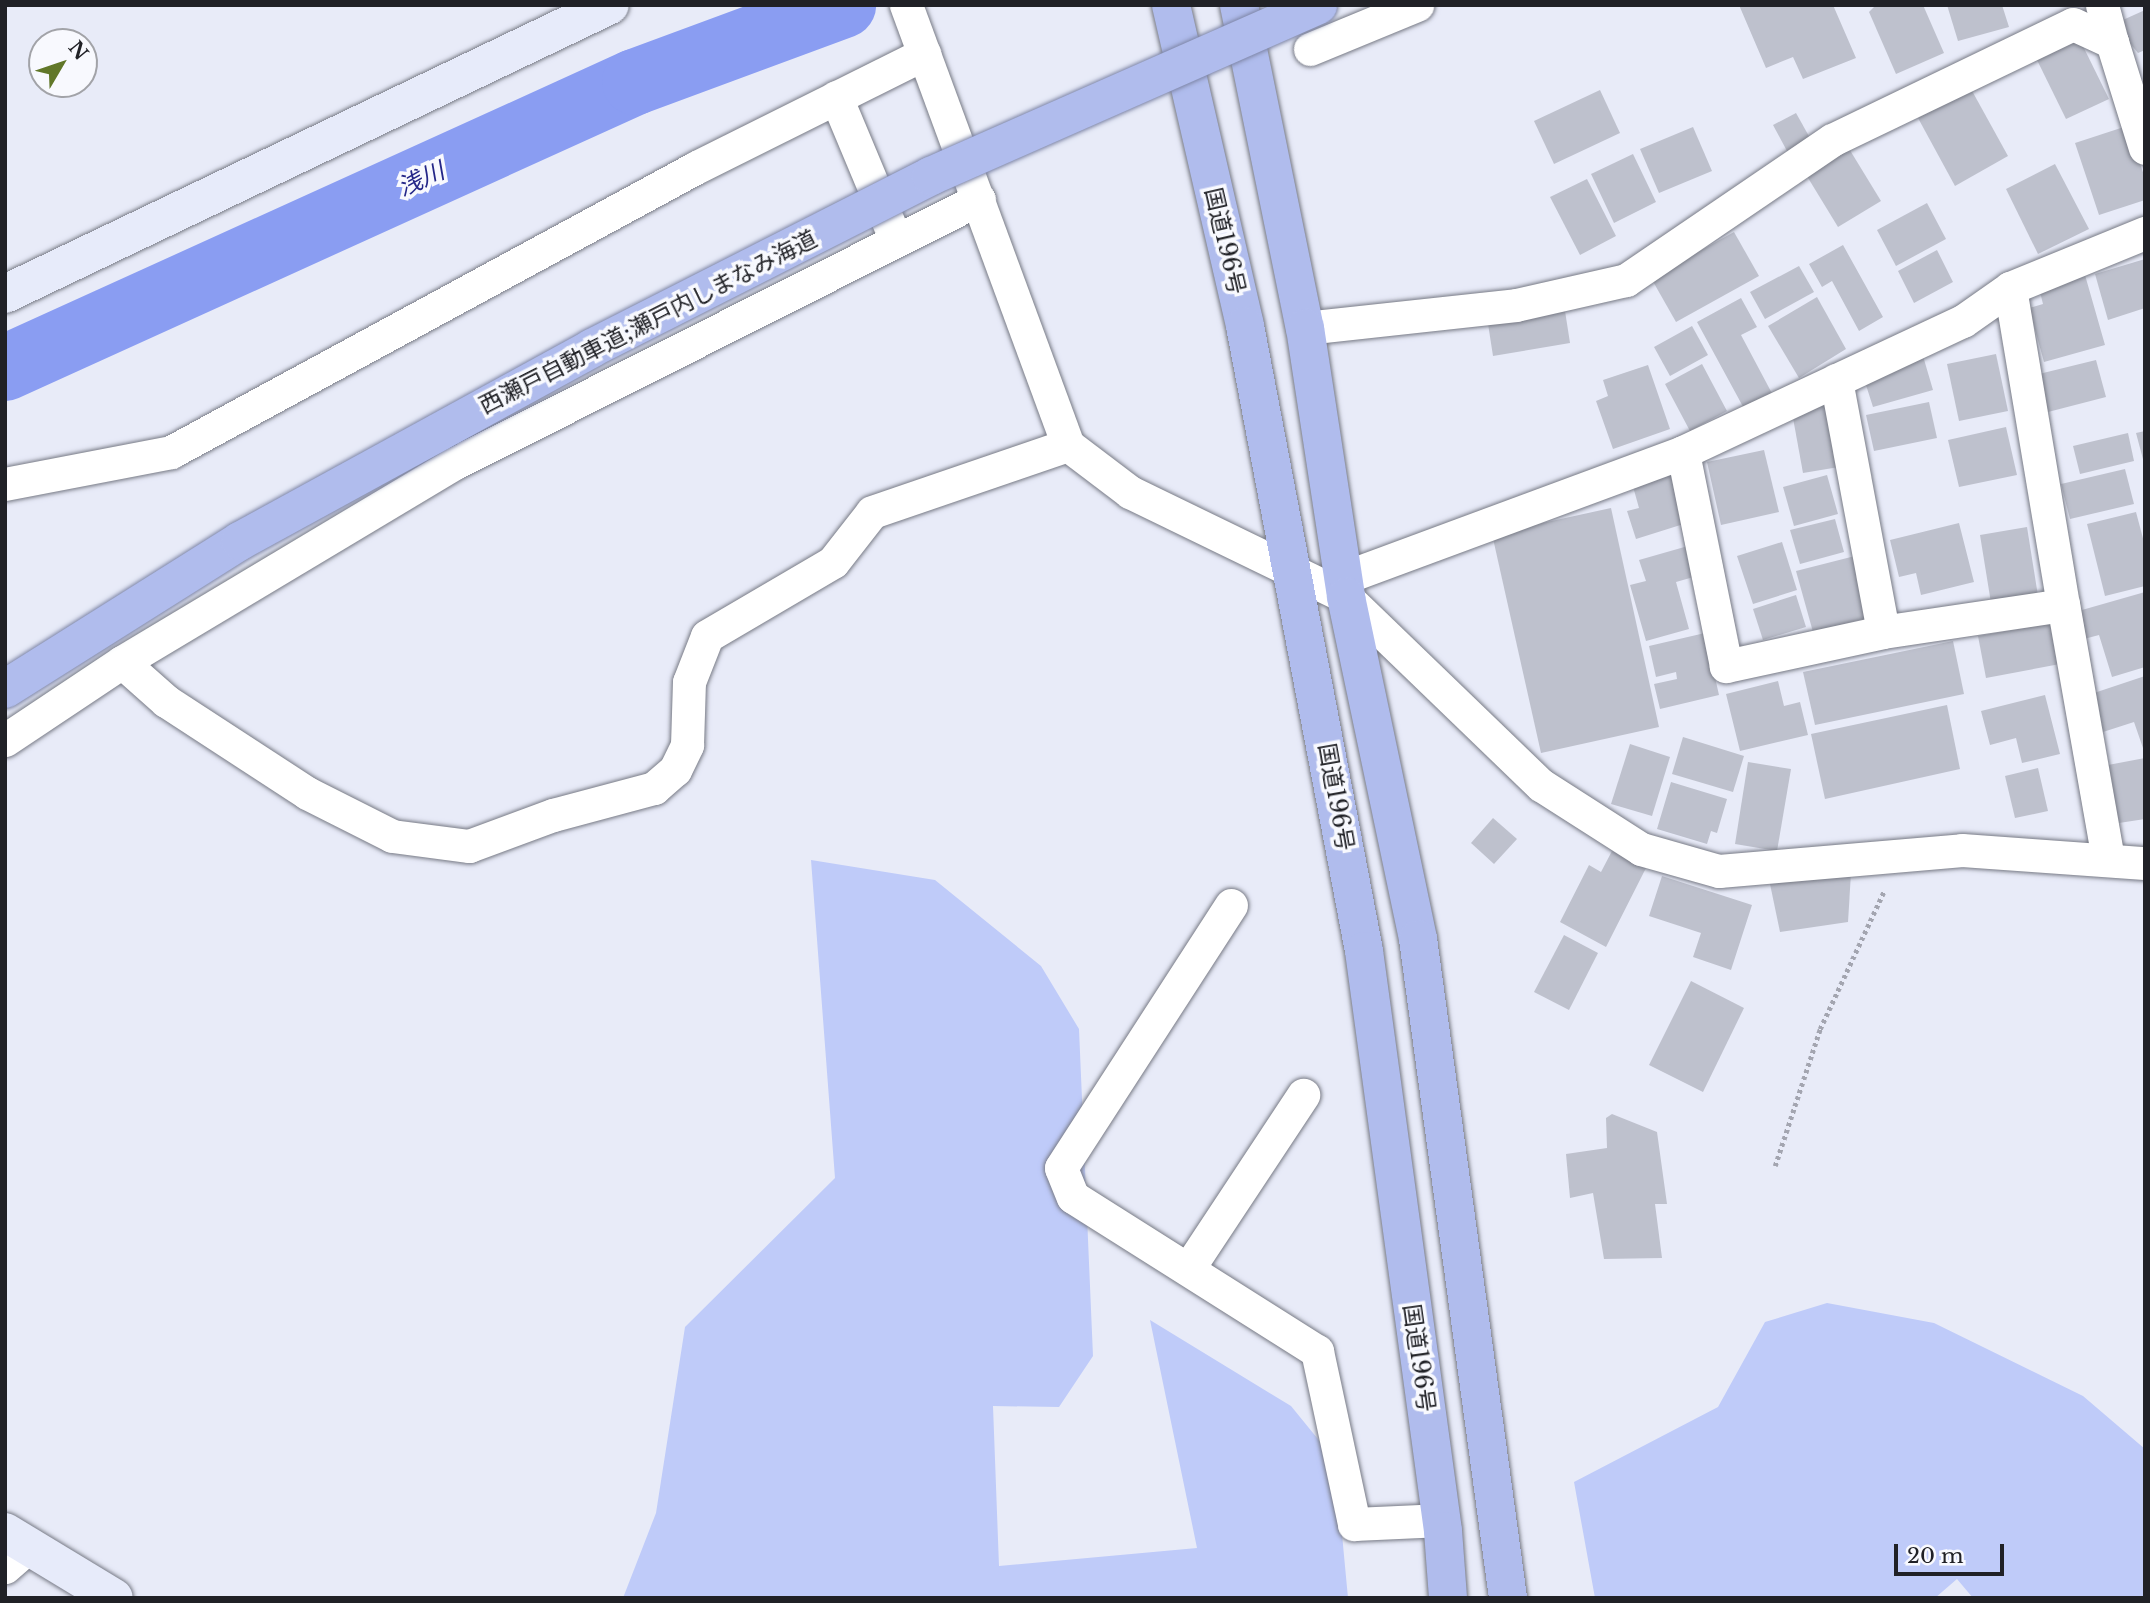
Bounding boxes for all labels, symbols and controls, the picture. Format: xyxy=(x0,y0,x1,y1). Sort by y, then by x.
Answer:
north arrow xyxy=(28,28,98,98)
text: N xyxy=(64,37,93,65)
water label: 浅川 xyxy=(393,156,449,202)
street label: 国道196号 xyxy=(1199,185,1251,297)
street label: 西瀬戸自動車道;瀬戸内しまなみ海道 xyxy=(475,225,821,419)
street label: 国道196号 xyxy=(1313,741,1359,853)
street label: 国道196号 xyxy=(1398,1302,1440,1414)
scale bar xyxy=(1898,1530,2008,1574)
text: 20 m xyxy=(1907,1543,1964,1569)

